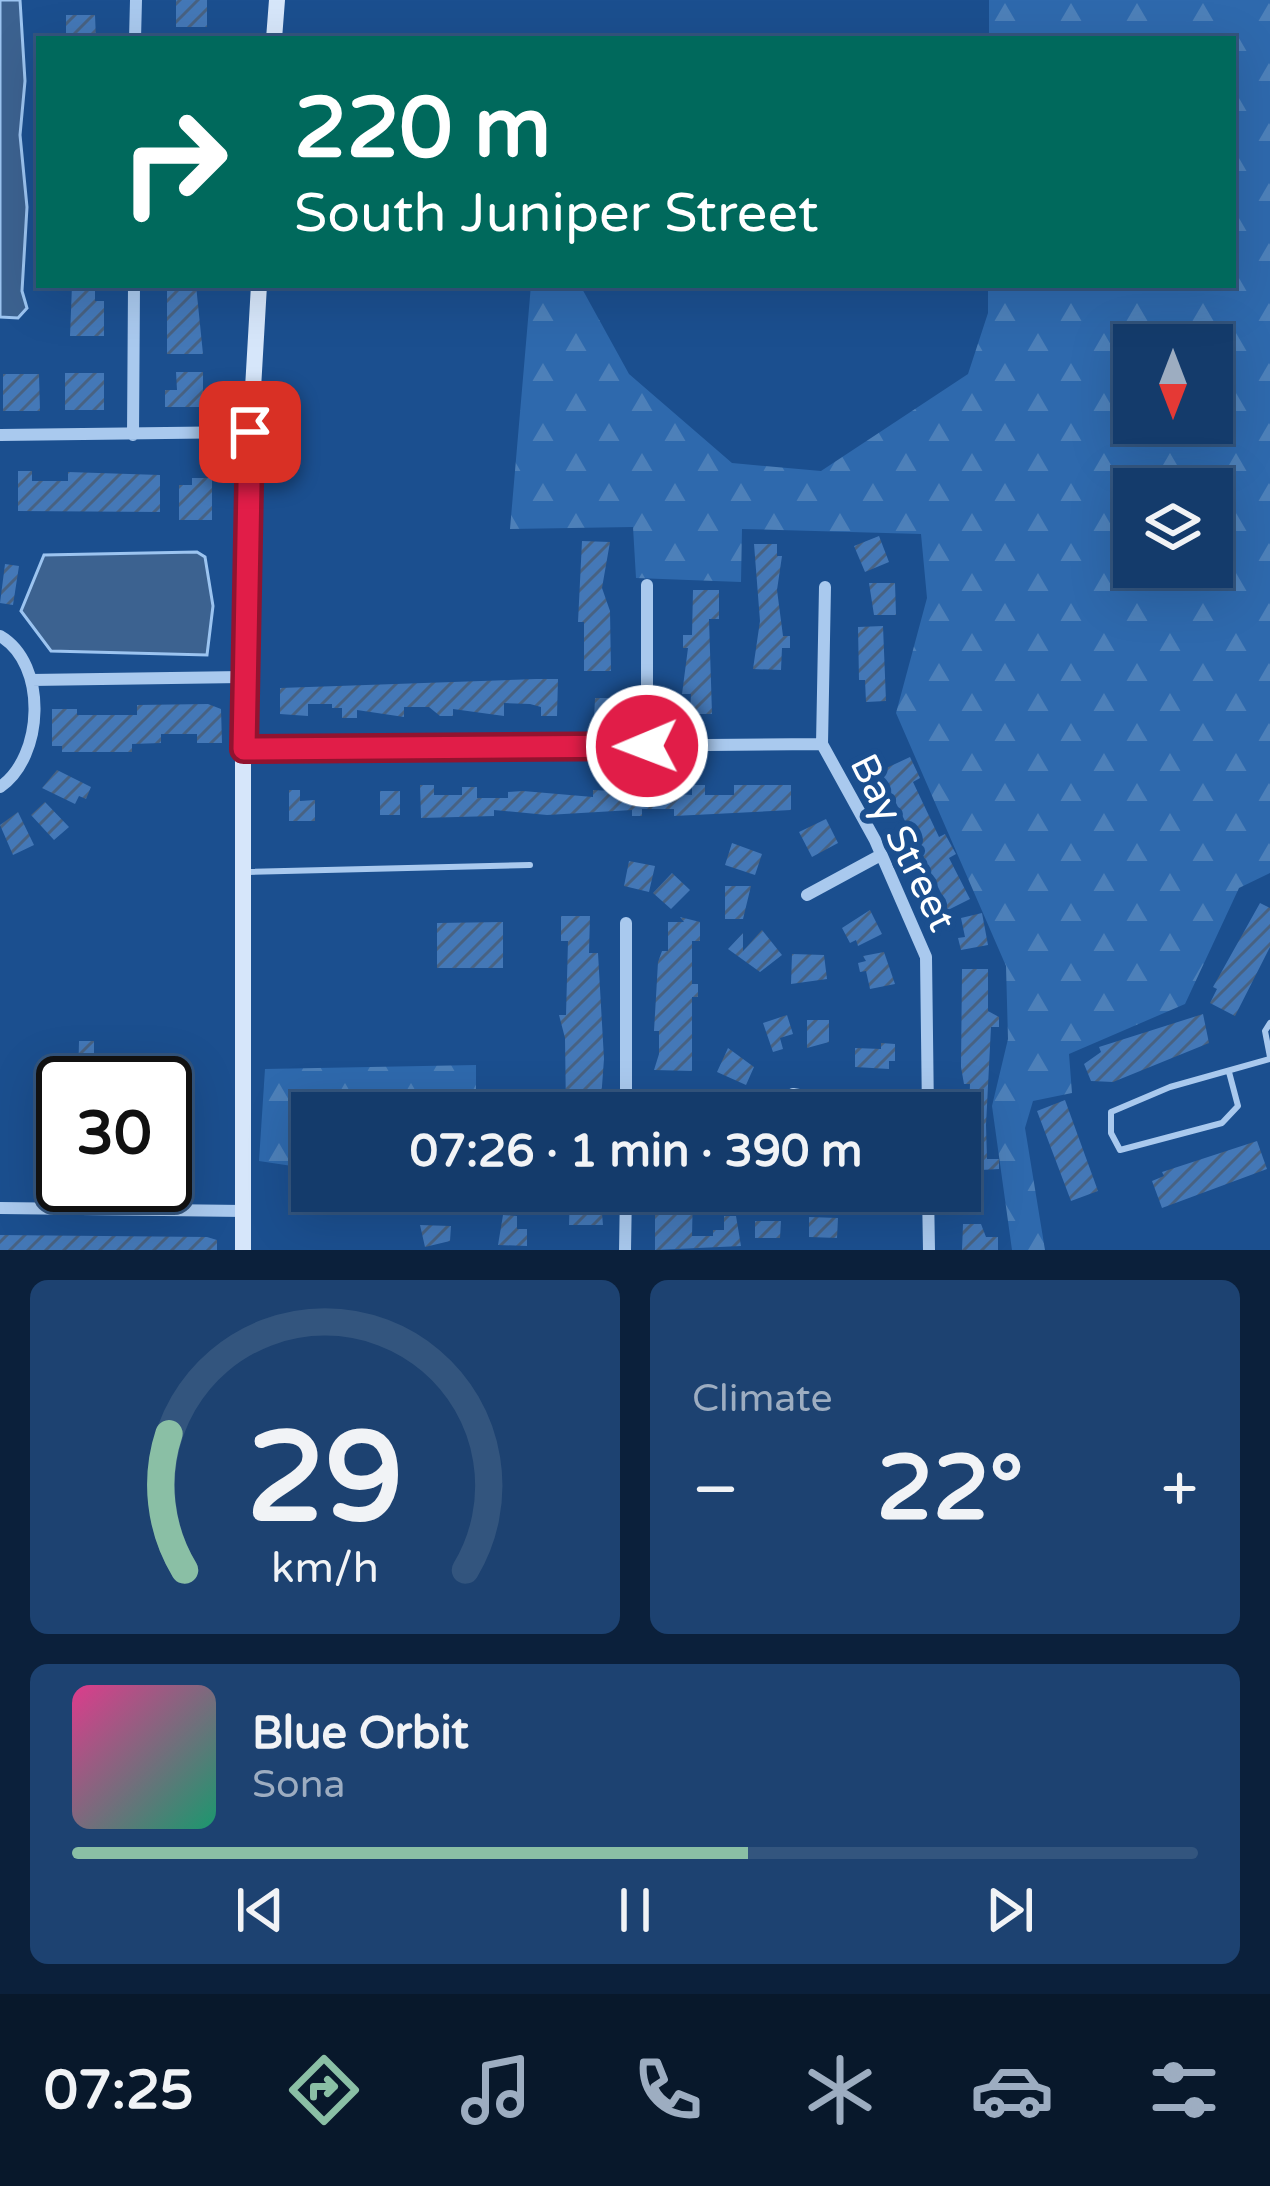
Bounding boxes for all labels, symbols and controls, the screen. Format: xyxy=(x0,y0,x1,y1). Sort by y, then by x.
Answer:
text: 220 m xyxy=(294,79,551,180)
icon: right xyxy=(96,84,252,240)
text: South Juniper Street xyxy=(294,181,819,246)
north arrow xyxy=(1113,324,1233,444)
map controls xyxy=(1113,324,1233,588)
pin xyxy=(199,381,301,483)
icon: arrive xyxy=(217,399,283,465)
button: layers xyxy=(1113,468,1233,588)
position arrow xyxy=(584,683,710,809)
street label: Bay Street xyxy=(840,746,966,939)
speed limit sign: 30 xyxy=(36,1056,192,1212)
text: 07:26 · 1 min · 390 m xyxy=(410,1125,862,1179)
text: Climate xyxy=(692,1375,832,1422)
text: 29 xyxy=(247,1404,403,1555)
text: 22° xyxy=(876,1435,1023,1544)
text: − xyxy=(692,1450,739,1530)
text: + xyxy=(1161,1450,1198,1530)
text: km/h xyxy=(271,1543,379,1594)
text: Blue Orbit xyxy=(252,1707,469,1761)
text: Sona xyxy=(252,1761,345,1808)
icon: previous xyxy=(227,1877,293,1943)
icon: pause xyxy=(602,1877,668,1943)
icon: next xyxy=(977,1877,1043,1943)
icon: directions xyxy=(282,2048,366,2132)
icon: music xyxy=(454,2048,538,2132)
icon: phone xyxy=(626,2048,710,2132)
icon: climate xyxy=(798,2048,882,2132)
icon: car xyxy=(970,2048,1054,2132)
icon: filters xyxy=(1142,2048,1226,2132)
text: 07:25 xyxy=(44,2058,194,2123)

